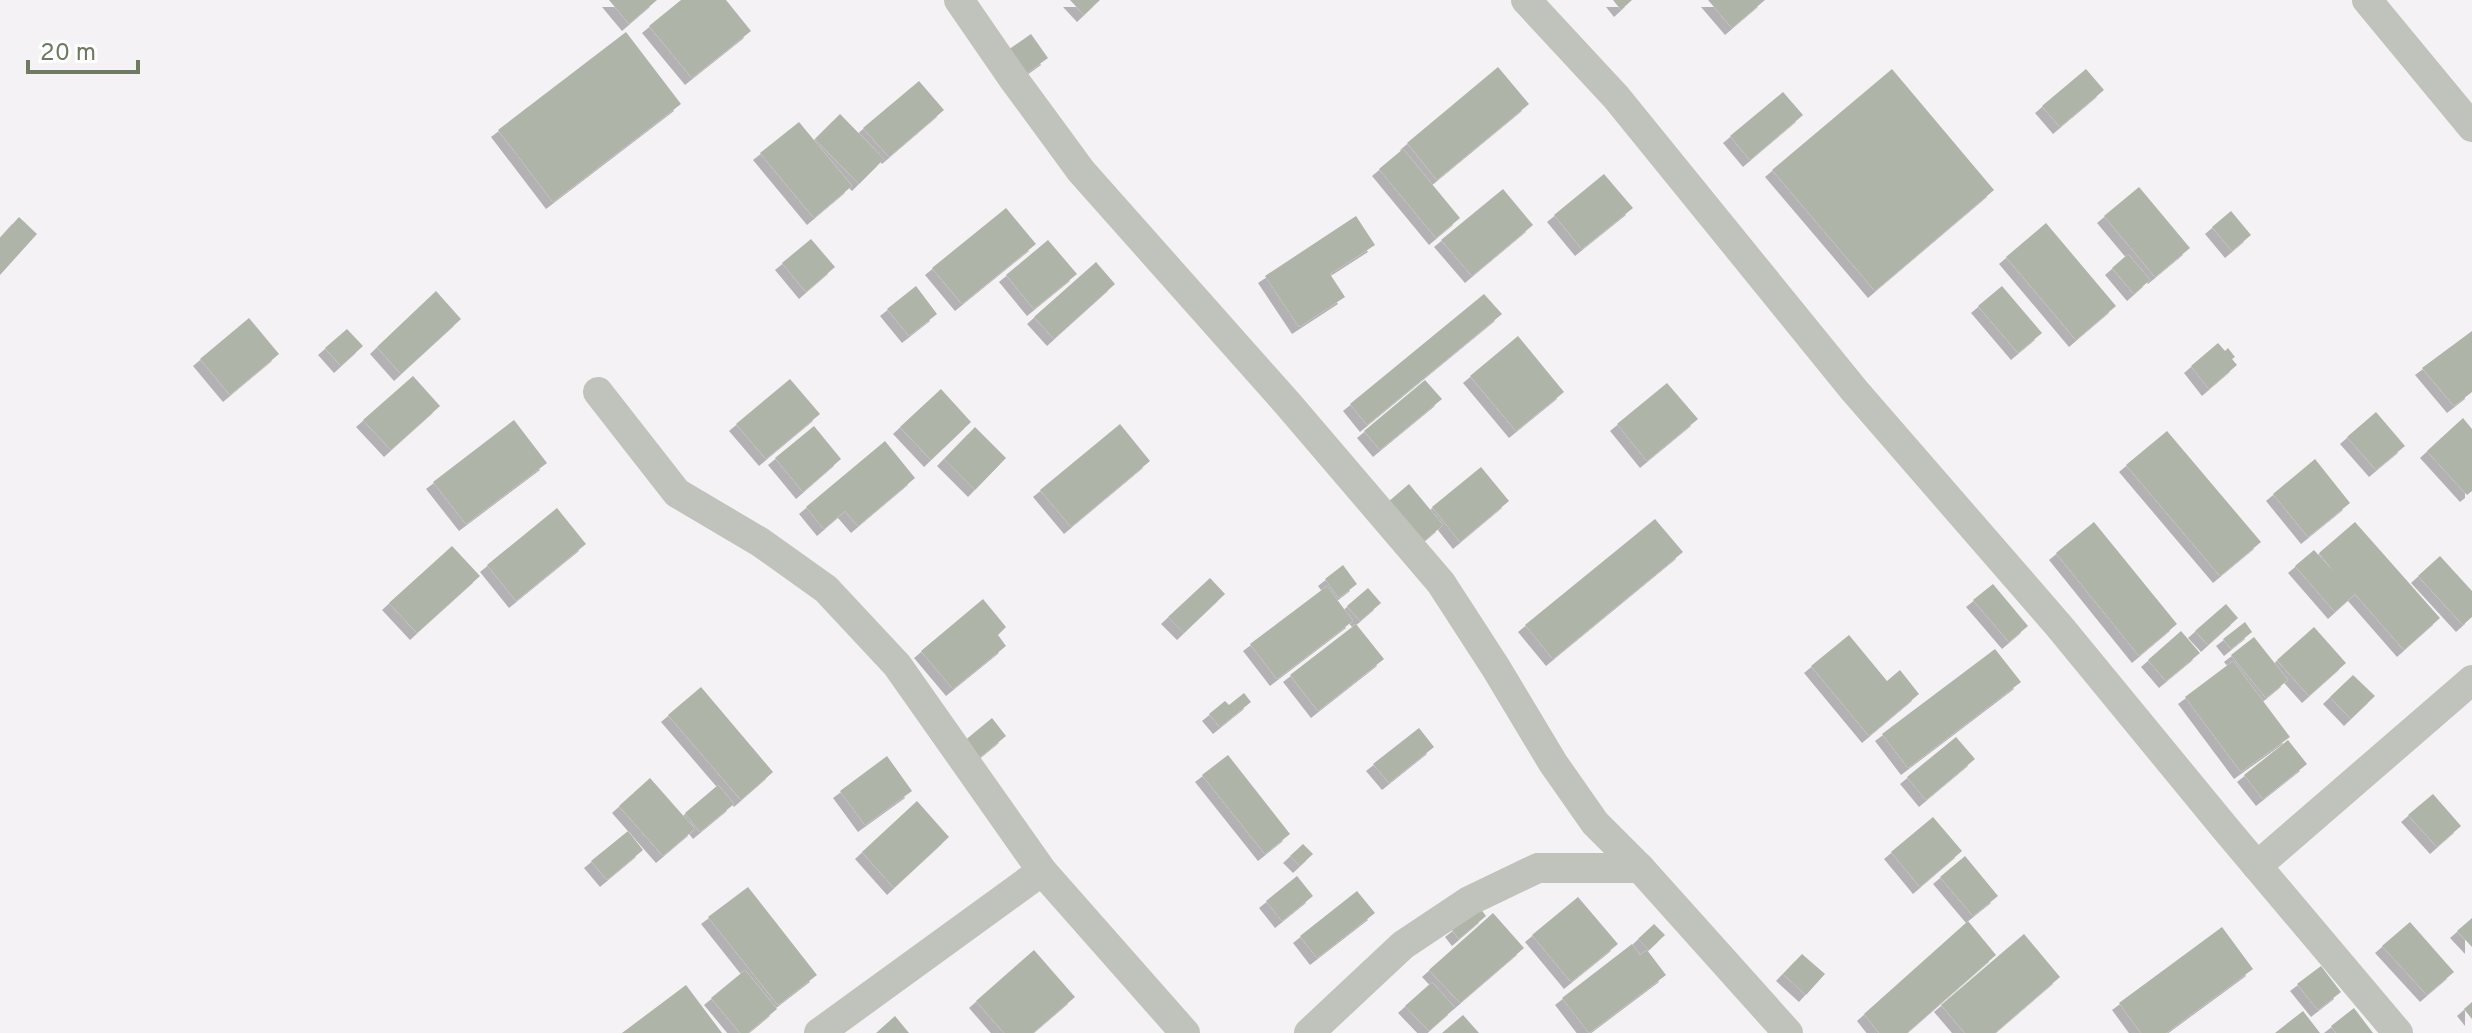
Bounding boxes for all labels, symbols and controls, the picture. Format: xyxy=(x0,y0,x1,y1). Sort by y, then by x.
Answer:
scale bar xyxy=(28,24,138,74)
text: 20 m xyxy=(40,39,96,69)

